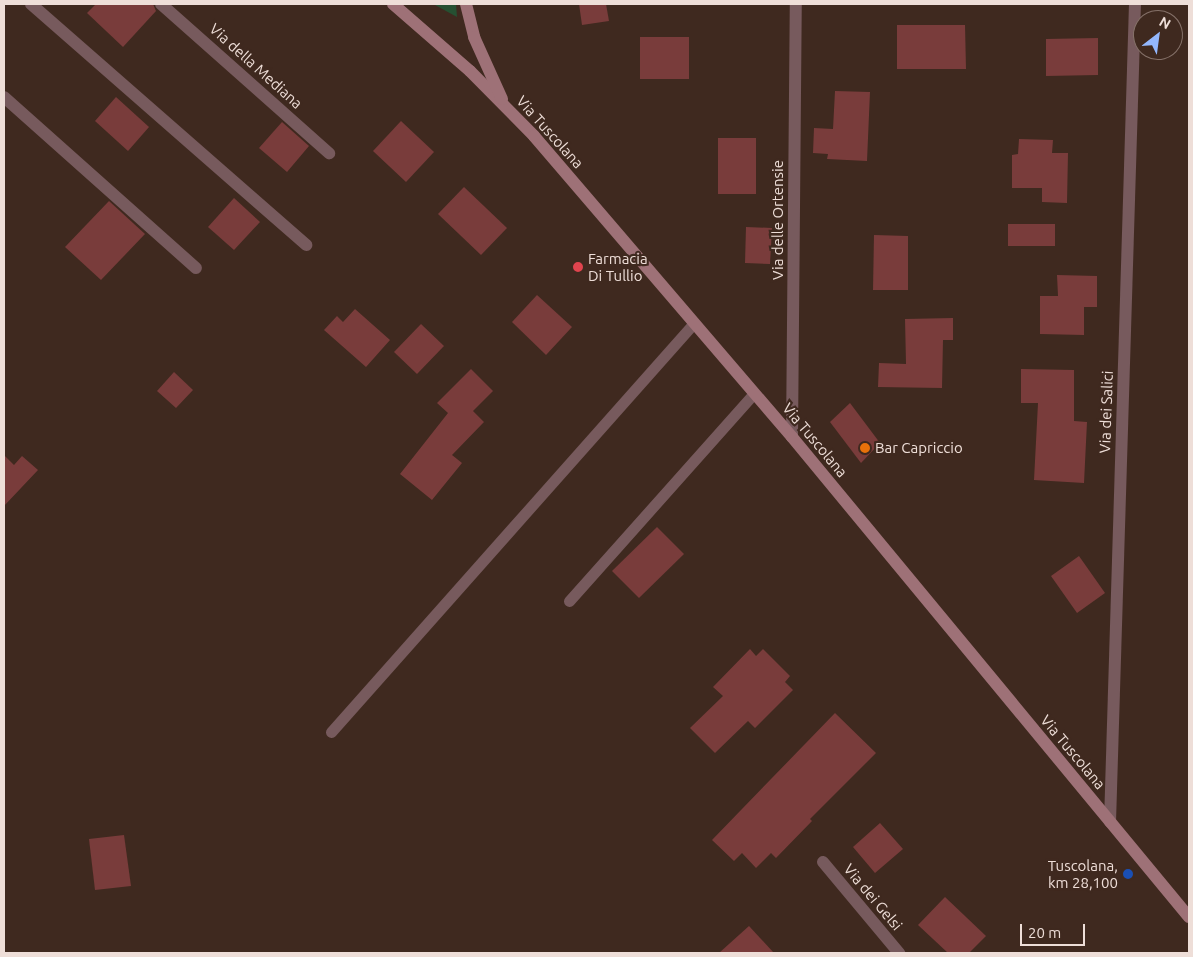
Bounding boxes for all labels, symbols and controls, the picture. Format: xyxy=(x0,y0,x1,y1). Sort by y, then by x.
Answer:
north arrow xyxy=(1133,10,1183,60)
text: N xyxy=(1156,13,1174,32)
street label: Via della Mediana xyxy=(206,20,306,112)
street label: Via Tuscolana xyxy=(513,92,587,172)
street label: Via delle Ortensie xyxy=(769,160,787,280)
place label: Farmacia Di Tullio xyxy=(588,249,648,284)
marker: Farmacia Di Tullio xyxy=(572,261,584,273)
street label: Via dei Salici xyxy=(1096,370,1116,454)
street label: Via Tuscolana xyxy=(779,399,851,481)
place label: Bar Capriccio xyxy=(875,439,963,457)
marker: Bar Capriccio xyxy=(859,442,871,454)
street label: Via Tuscolana xyxy=(1037,711,1109,793)
place label: Tuscolana, km 28,100 xyxy=(1048,856,1118,891)
street label: Via dei Gelsi xyxy=(840,860,906,934)
marker: Tuscolana, km 28,100 xyxy=(1122,868,1134,880)
scale bar xyxy=(1023,914,1088,946)
text: 20 m xyxy=(1028,924,1061,941)

